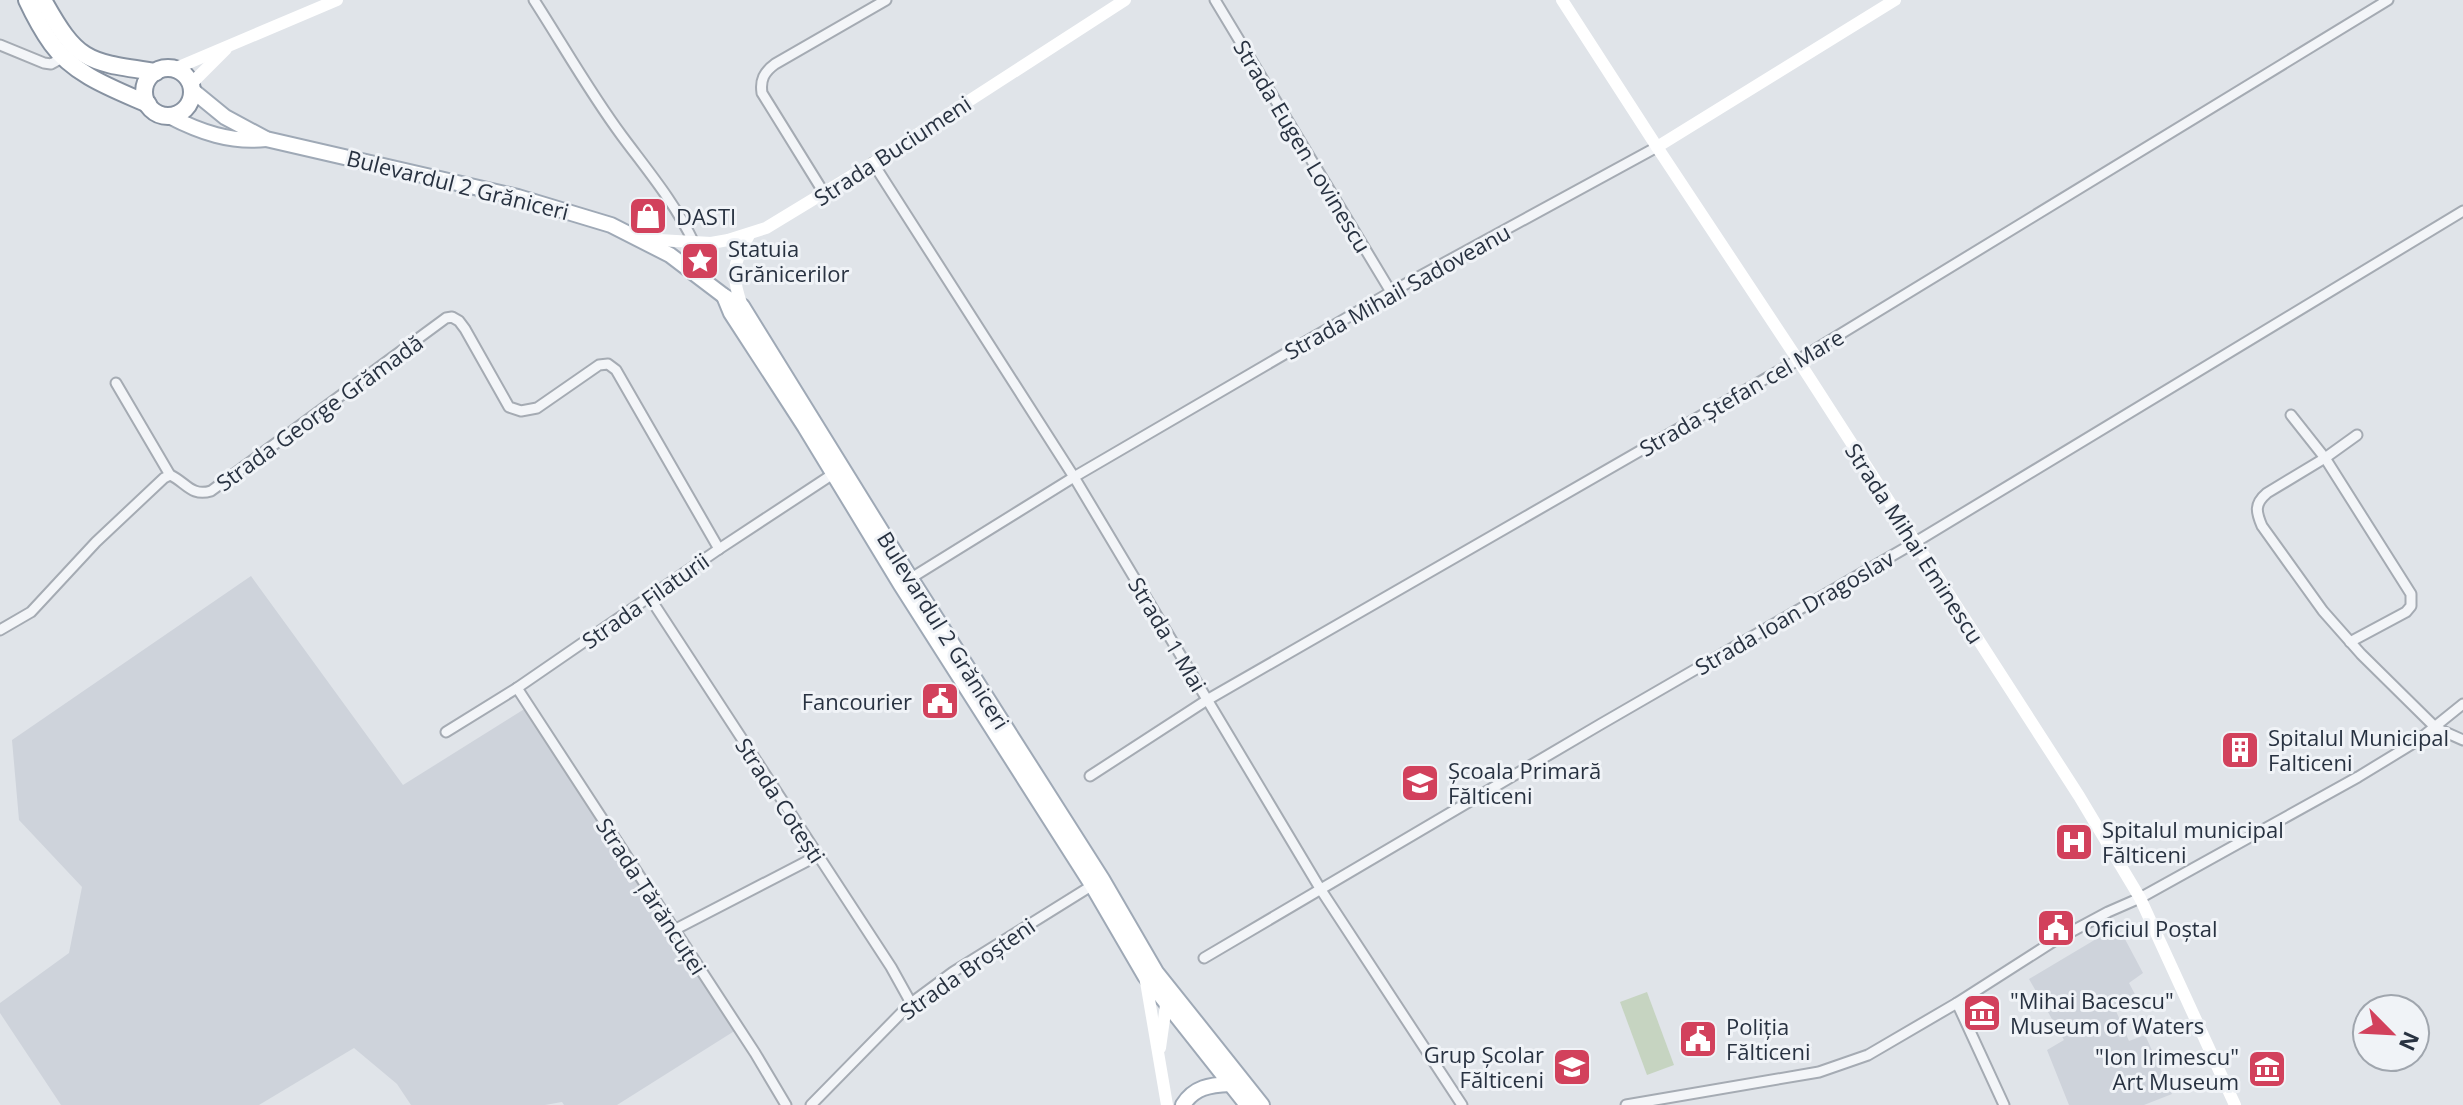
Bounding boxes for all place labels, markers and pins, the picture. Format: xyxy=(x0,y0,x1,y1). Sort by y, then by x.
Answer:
shop icon: DASTI xyxy=(627,195,669,237)
place label: DASTI xyxy=(676,201,736,231)
place label: Statuia Grănicerilor xyxy=(728,233,849,288)
place icon: Statuia Grănicerilor xyxy=(679,240,721,282)
public building icon: Fancourier xyxy=(919,680,961,722)
place label: Fancourier xyxy=(802,686,912,716)
place label: Spitalul Municipal Falticeni xyxy=(2268,722,2449,777)
building icon: Spitalul Municipal Falticeni xyxy=(2219,729,2261,771)
place label: Școala Primară Fălticeni xyxy=(1448,755,1601,810)
school or university icon: Școala Primară Fălticeni xyxy=(1399,762,1441,804)
place label: Spitalul municipal Fălticeni xyxy=(2102,814,2284,869)
hospital icon: Spitalul municipal Fălticeni xyxy=(2053,821,2095,863)
public building icon: Oficiul Poștal xyxy=(2035,907,2077,949)
place label: Oficiul Poștal xyxy=(2084,913,2218,943)
place label: "Mihai Bacescu" Museum of Waters xyxy=(2010,985,2204,1040)
museum icon: "Mihai Bacescu" Museum of Waters xyxy=(1961,992,2003,1034)
place label: Poliția Fălticeni xyxy=(1726,1011,1810,1066)
public building icon: Poliția Fălticeni xyxy=(1677,1018,1719,1060)
place label: Grup Școlar Fălticeni xyxy=(1424,1039,1544,1094)
place label: "Ion Irimescu" Art Museum xyxy=(2095,1041,2239,1096)
school or university icon: Grup Școlar Fălticeni xyxy=(1551,1046,1593,1088)
museum icon: "Ion Irimescu" Art Museum xyxy=(2246,1048,2288,1090)

